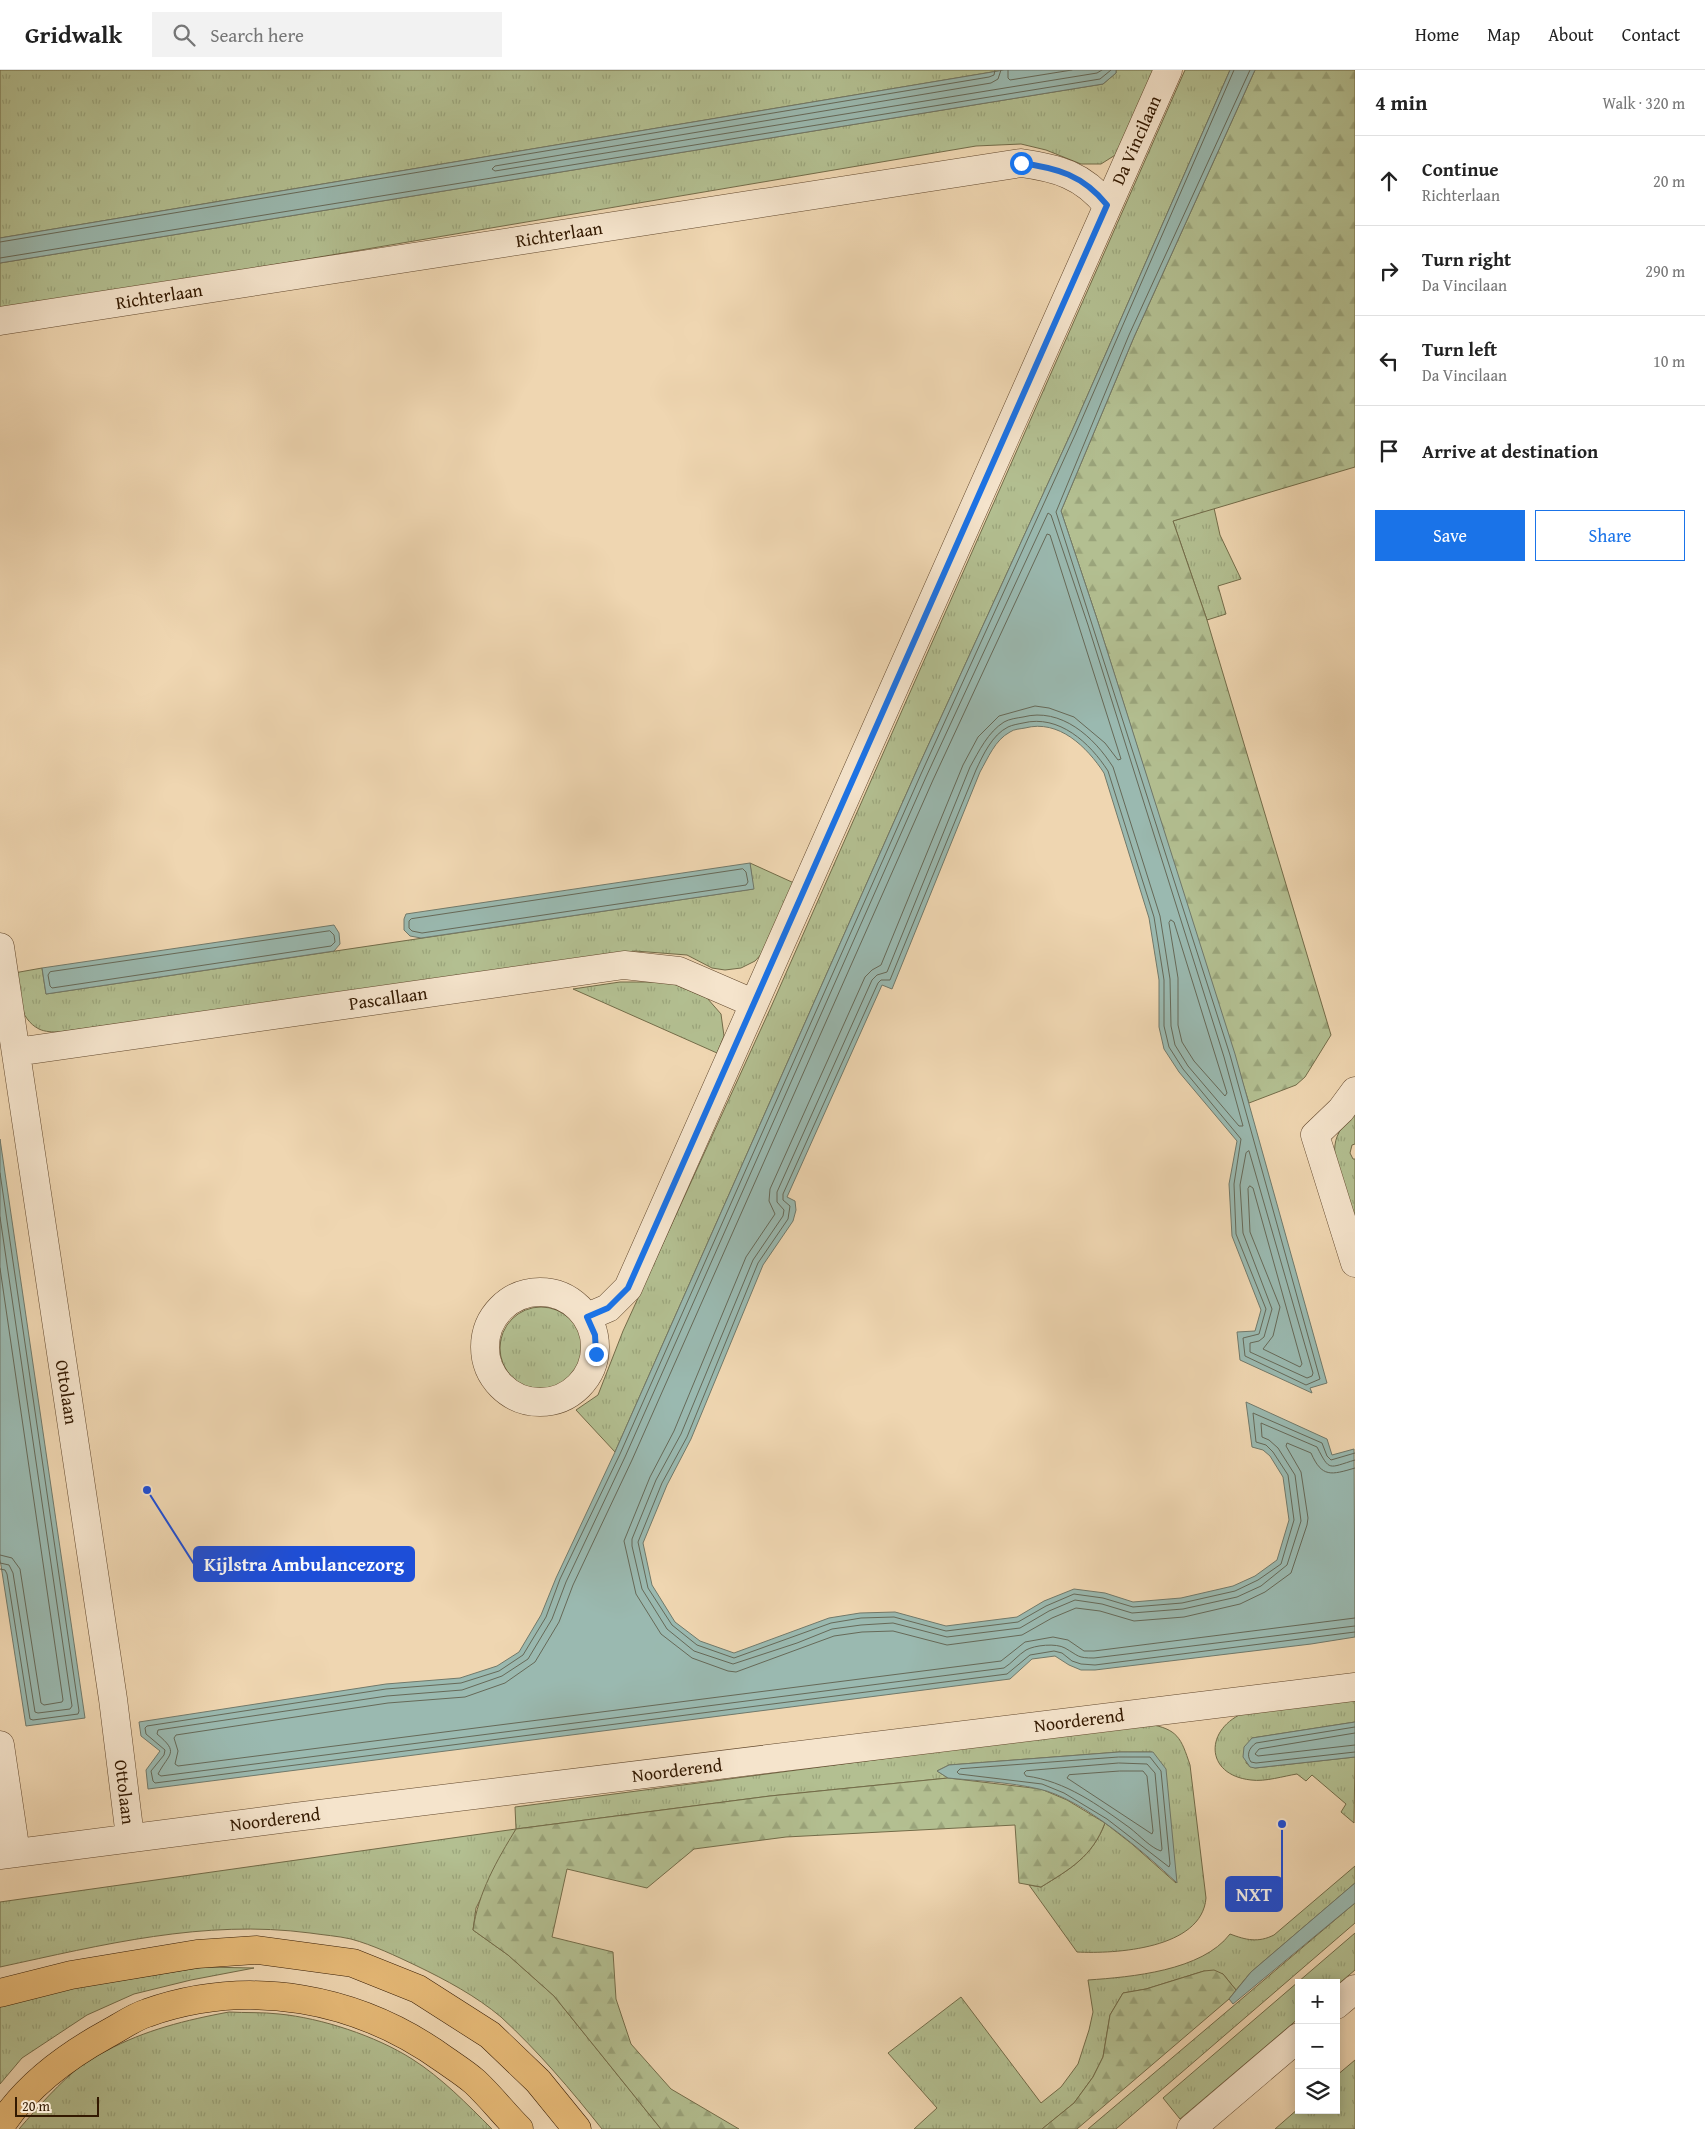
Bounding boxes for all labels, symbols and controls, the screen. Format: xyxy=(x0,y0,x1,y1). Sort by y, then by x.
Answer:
search box xyxy=(152,12,502,57)
text: Gridwalk xyxy=(25,17,122,52)
icon: search xyxy=(170,21,198,49)
text: Search here xyxy=(210,21,304,49)
text: Home xyxy=(1415,21,1459,48)
text: Map xyxy=(1487,21,1520,48)
text: About xyxy=(1548,21,1594,48)
text: Contact xyxy=(1622,21,1680,48)
text: 4 min xyxy=(1375,87,1427,118)
street label: Da Vincilaan xyxy=(1104,91,1168,189)
text: Walk · 320 m xyxy=(1602,91,1685,115)
route start xyxy=(1010,152,1033,175)
text: Continue xyxy=(1422,155,1499,183)
icon: ahead xyxy=(1375,167,1403,195)
text: 20 m xyxy=(1653,169,1685,193)
text: Richterlaan xyxy=(1422,183,1500,207)
street label: Richterlaan xyxy=(514,214,604,254)
text: Turn right xyxy=(1422,245,1511,273)
icon: right xyxy=(1375,257,1403,285)
text: 290 m xyxy=(1645,259,1685,283)
text: Da Vincilaan xyxy=(1422,273,1507,297)
street label: Richterlaan xyxy=(114,276,204,316)
text: Turn left xyxy=(1422,335,1497,363)
icon: left xyxy=(1375,347,1403,375)
text: 10 m xyxy=(1653,349,1685,373)
text: Da Vincilaan xyxy=(1422,363,1507,387)
icon: arrive xyxy=(1375,437,1403,465)
text: Arrive at destination xyxy=(1422,437,1598,465)
button: Save xyxy=(1375,510,1525,561)
button: Share xyxy=(1535,510,1685,561)
street label: Pascallaan xyxy=(347,979,429,1017)
route end xyxy=(585,1343,608,1366)
street label: Ottolaan xyxy=(49,1358,85,1426)
callout: Kijlstra Ambulancezorg xyxy=(194,1547,414,1581)
text: Kijlstra Ambulancezorg xyxy=(204,1550,405,1578)
street label: Noorderend xyxy=(1032,1701,1126,1739)
street label: Noorderend xyxy=(630,1751,724,1789)
street label: Ottolaan xyxy=(108,1758,142,1826)
street label: Noorderend xyxy=(228,1800,322,1838)
callout: NXT xyxy=(1226,1877,1282,1911)
text: NXT xyxy=(1236,1880,1272,1908)
map controls xyxy=(1295,1979,1340,2114)
button: + xyxy=(1295,1979,1340,2024)
button: − xyxy=(1295,2024,1340,2069)
button: layers xyxy=(1295,2069,1340,2114)
scale bar xyxy=(15,2094,99,2117)
text: 20 m xyxy=(22,2096,50,2116)

